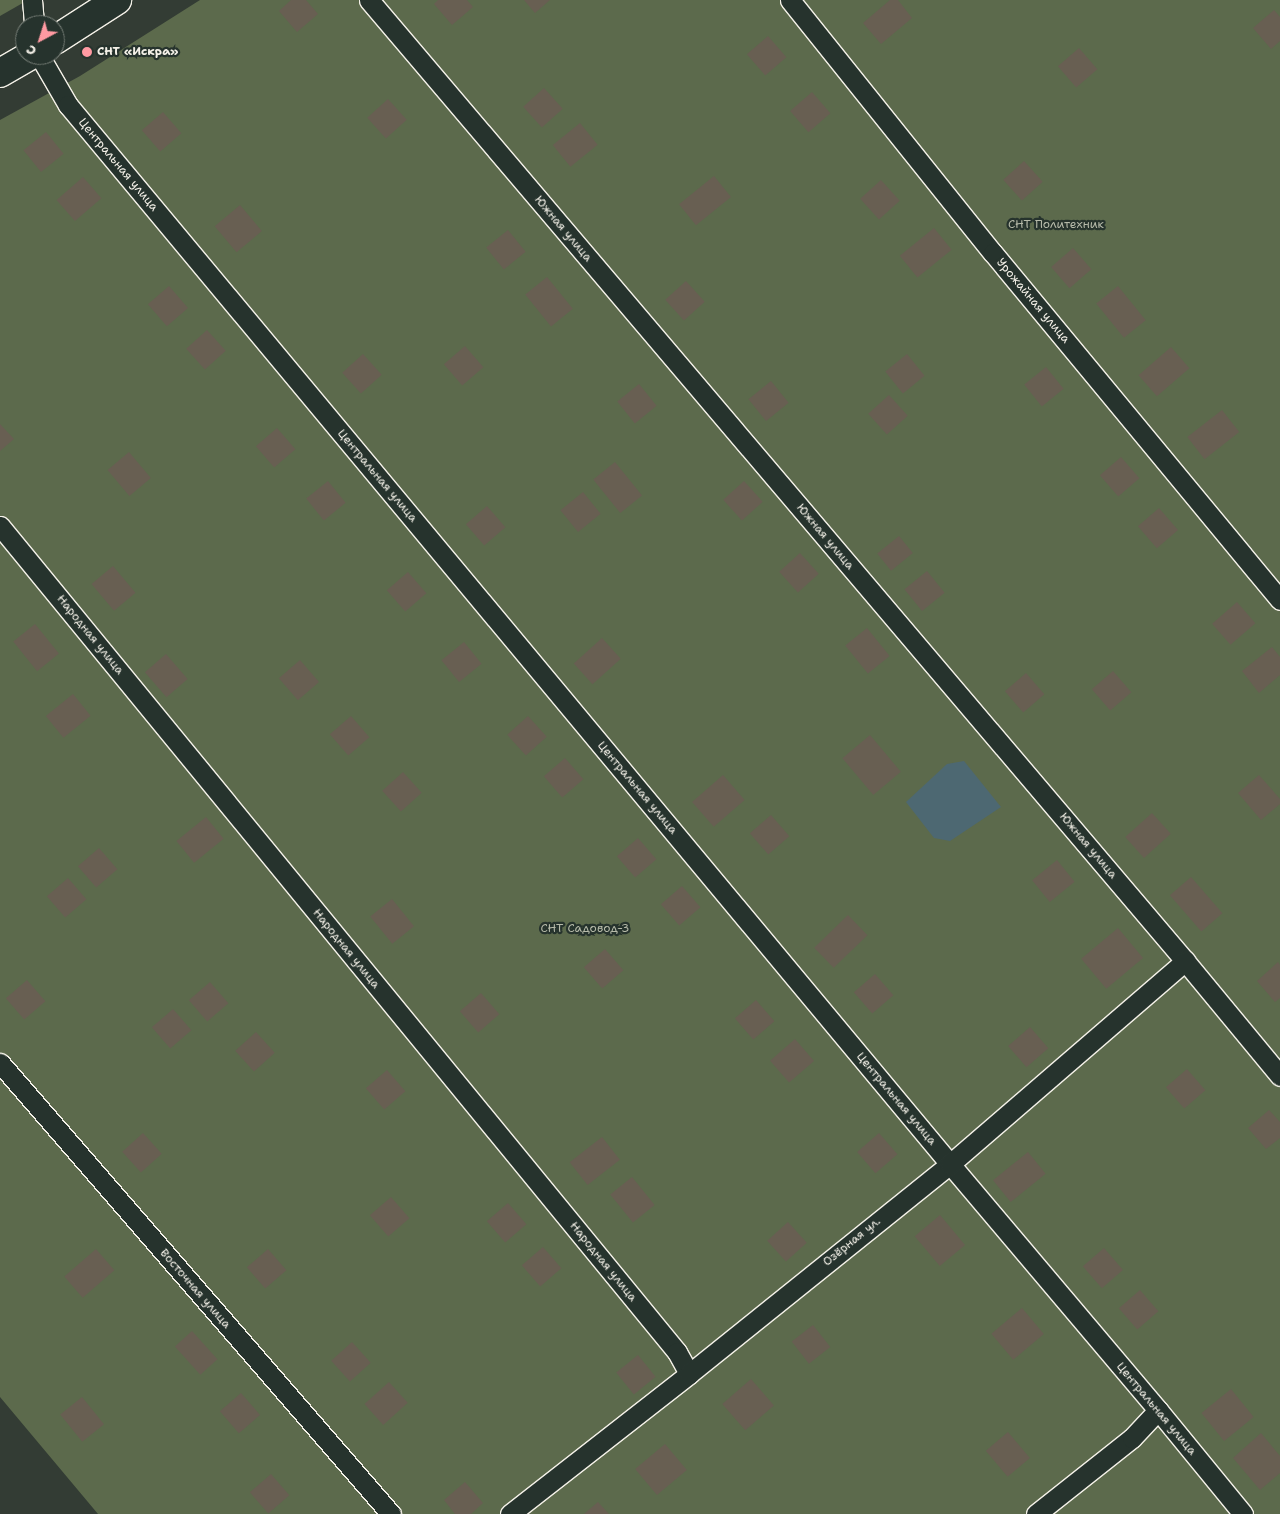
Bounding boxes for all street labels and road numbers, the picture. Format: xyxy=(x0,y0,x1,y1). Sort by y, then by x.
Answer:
street label: Центральная улица xyxy=(75,116,161,214)
street label: Южная улица xyxy=(531,193,595,265)
street label: Урожайная улица xyxy=(993,256,1073,346)
street label: Центральная улица xyxy=(334,427,420,525)
street label: Южная улица xyxy=(793,501,857,573)
street label: Народная улица xyxy=(53,592,127,678)
street label: Центральная улица xyxy=(594,739,680,837)
street label: Южная улица xyxy=(1056,810,1120,882)
street label: Народная улица xyxy=(309,906,383,992)
street label: Центральная улица xyxy=(853,1050,939,1148)
street label: Озёрная ул. xyxy=(820,1214,884,1270)
street label: Народная улица xyxy=(566,1219,640,1305)
street label: Восточная улица xyxy=(157,1246,233,1332)
street label: Центральная улица xyxy=(1113,1360,1199,1458)

